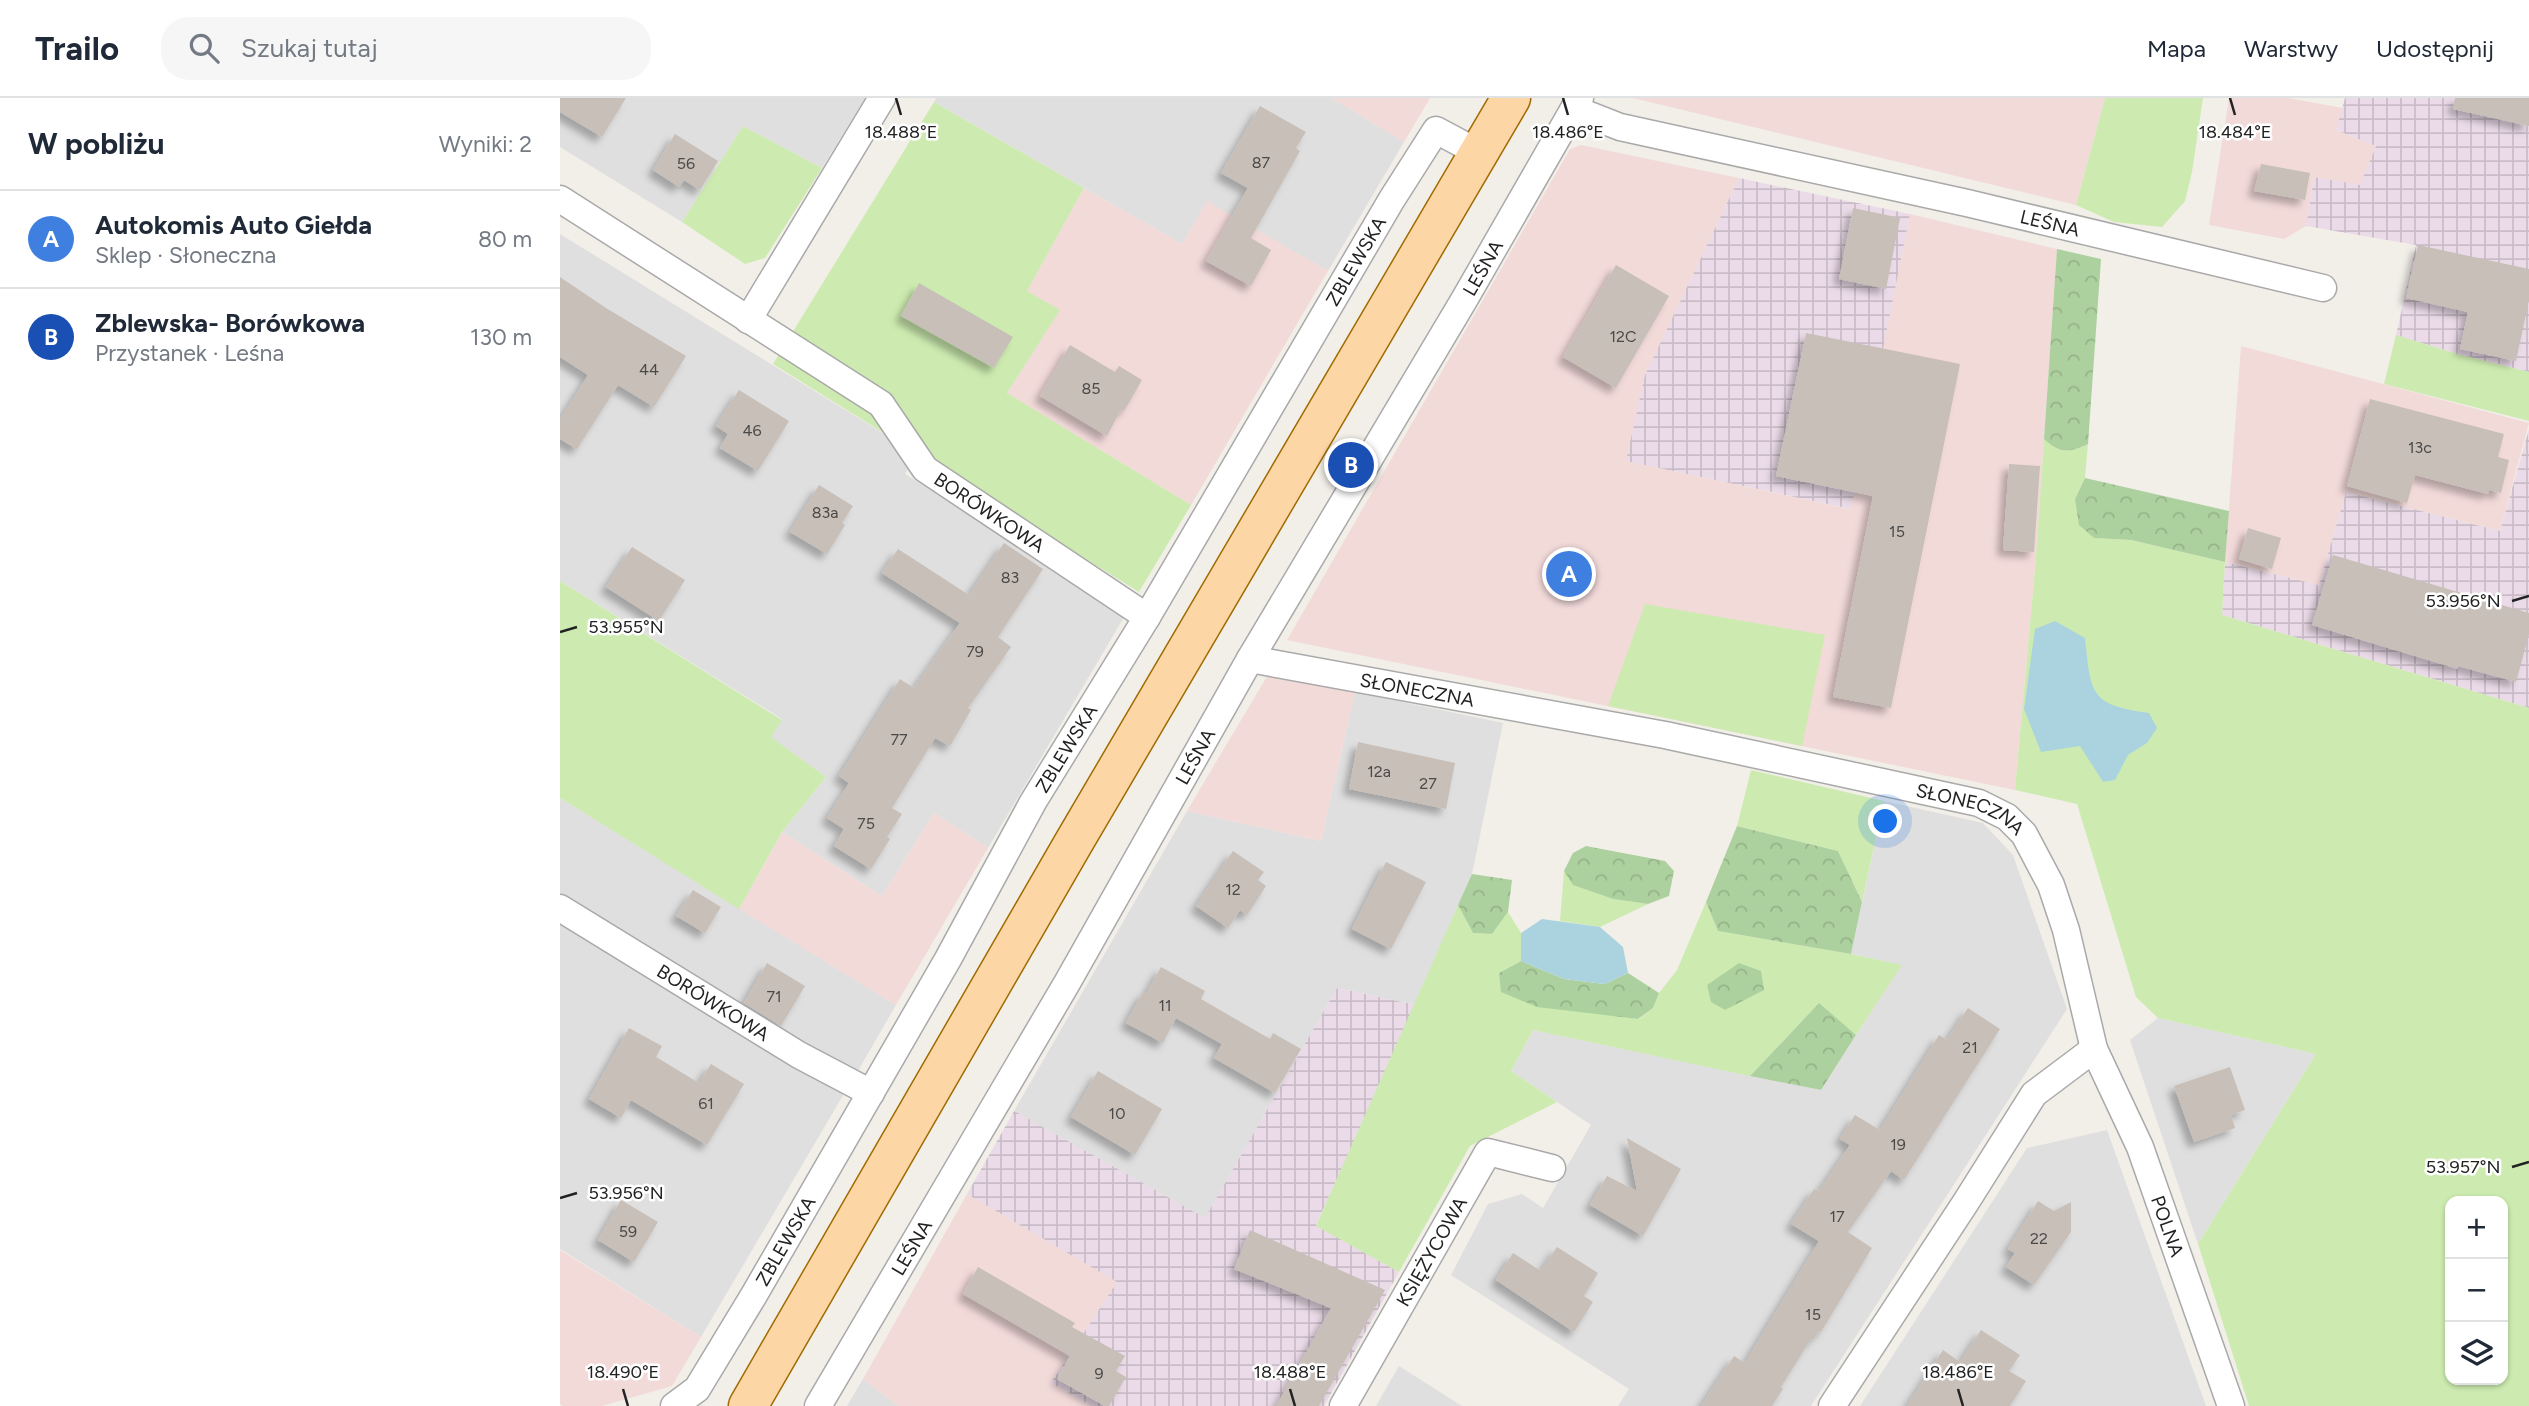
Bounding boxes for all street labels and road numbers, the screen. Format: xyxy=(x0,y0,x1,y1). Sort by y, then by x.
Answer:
street label: LEŚNA xyxy=(2018,205,2082,242)
street label: ZBLEWSKA xyxy=(1321,212,1391,310)
street label: LEŚNA xyxy=(1458,236,1508,300)
street label: BORÓWKOWA xyxy=(930,467,1049,558)
street label: SŁONECZNA xyxy=(1358,668,1476,712)
street label: ZBLEWSKA xyxy=(1031,700,1102,797)
street label: LEŚNA xyxy=(1171,725,1220,789)
street label: SŁONECZNA xyxy=(1914,779,2029,840)
street label: BORÓWKOWA xyxy=(653,959,774,1046)
street label: ZBLEWSKA xyxy=(751,1192,821,1290)
street label: KSIĘŻYCOWA xyxy=(1391,1193,1472,1310)
street label: POLNA xyxy=(2146,1193,2189,1260)
street label: LEŚNA xyxy=(887,1216,937,1280)

